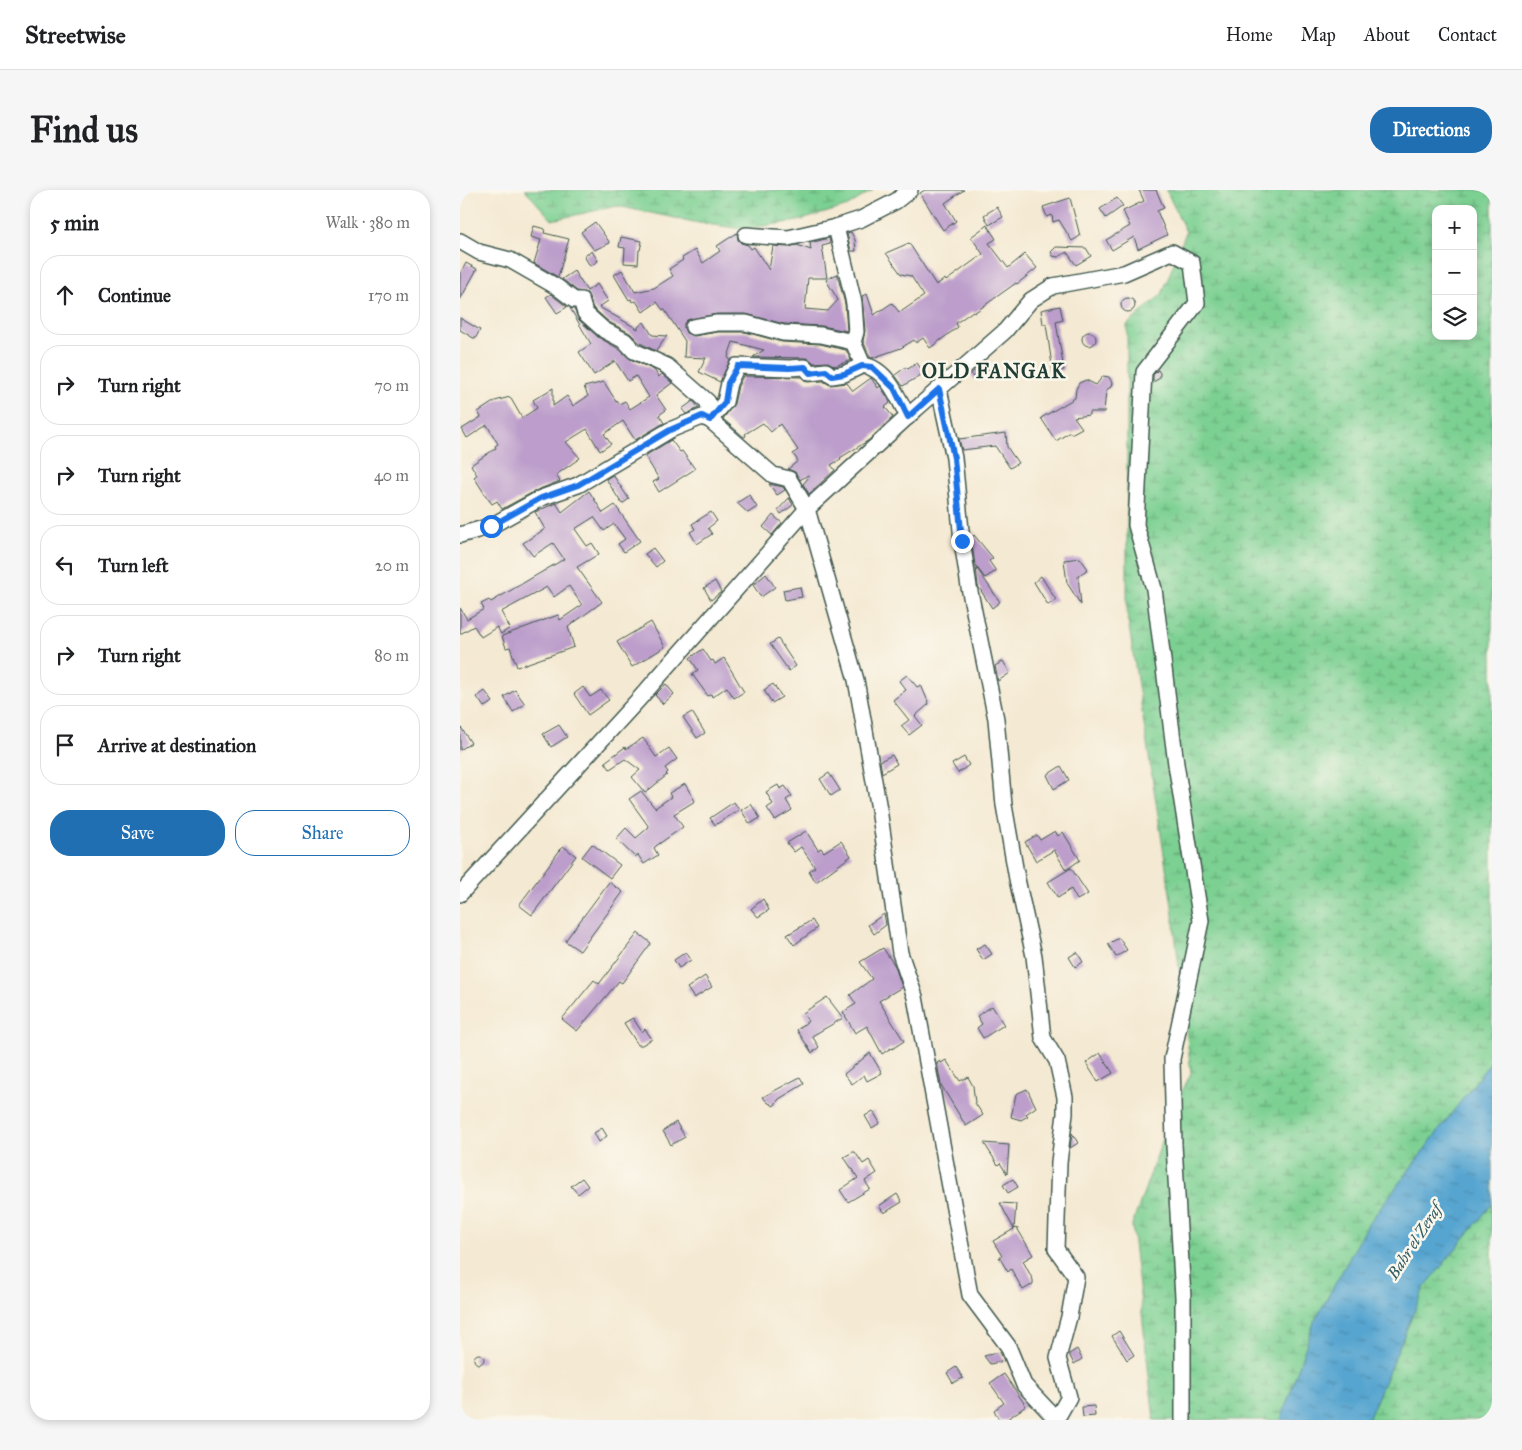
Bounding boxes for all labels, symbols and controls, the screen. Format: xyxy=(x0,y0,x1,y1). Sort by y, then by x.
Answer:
text: Streetwise xyxy=(25,20,126,50)
text: Home xyxy=(1226,24,1273,46)
text: Map xyxy=(1301,24,1336,46)
text: About xyxy=(1364,24,1410,46)
text: Contact xyxy=(1438,24,1497,46)
button: Directions xyxy=(1370,107,1492,153)
text: Find us xyxy=(30,109,138,152)
map controls xyxy=(1432,205,1477,340)
button: + xyxy=(1432,205,1477,250)
text: 5 min xyxy=(50,210,99,236)
text: Walk · 380 m xyxy=(326,213,410,232)
button: − xyxy=(1432,250,1477,295)
icon: ahead xyxy=(51,281,79,309)
text: Continue xyxy=(98,284,171,307)
text: 170 m xyxy=(368,286,409,305)
button: layers xyxy=(1432,295,1477,340)
district label: OLD FANGAK xyxy=(922,359,1066,383)
icon: right xyxy=(51,371,79,399)
text: Turn right xyxy=(98,374,181,397)
text: 70 m xyxy=(374,376,409,395)
icon: right xyxy=(51,461,79,489)
text: Turn right xyxy=(98,464,181,487)
text: 40 m xyxy=(374,466,409,485)
route start xyxy=(480,515,503,538)
route end xyxy=(951,530,974,553)
icon: left xyxy=(51,551,79,579)
text: Turn left xyxy=(98,554,168,577)
text: 20 m xyxy=(375,556,409,575)
icon: right xyxy=(51,641,79,669)
text: Turn right xyxy=(98,644,181,667)
text: 80 m xyxy=(374,646,409,665)
icon: arrive xyxy=(51,731,79,759)
text: Arrive at destination xyxy=(98,734,256,757)
button: Save xyxy=(50,810,225,856)
button: Share xyxy=(235,810,410,856)
water label: Bahr el Zeraf xyxy=(1383,1196,1448,1283)

